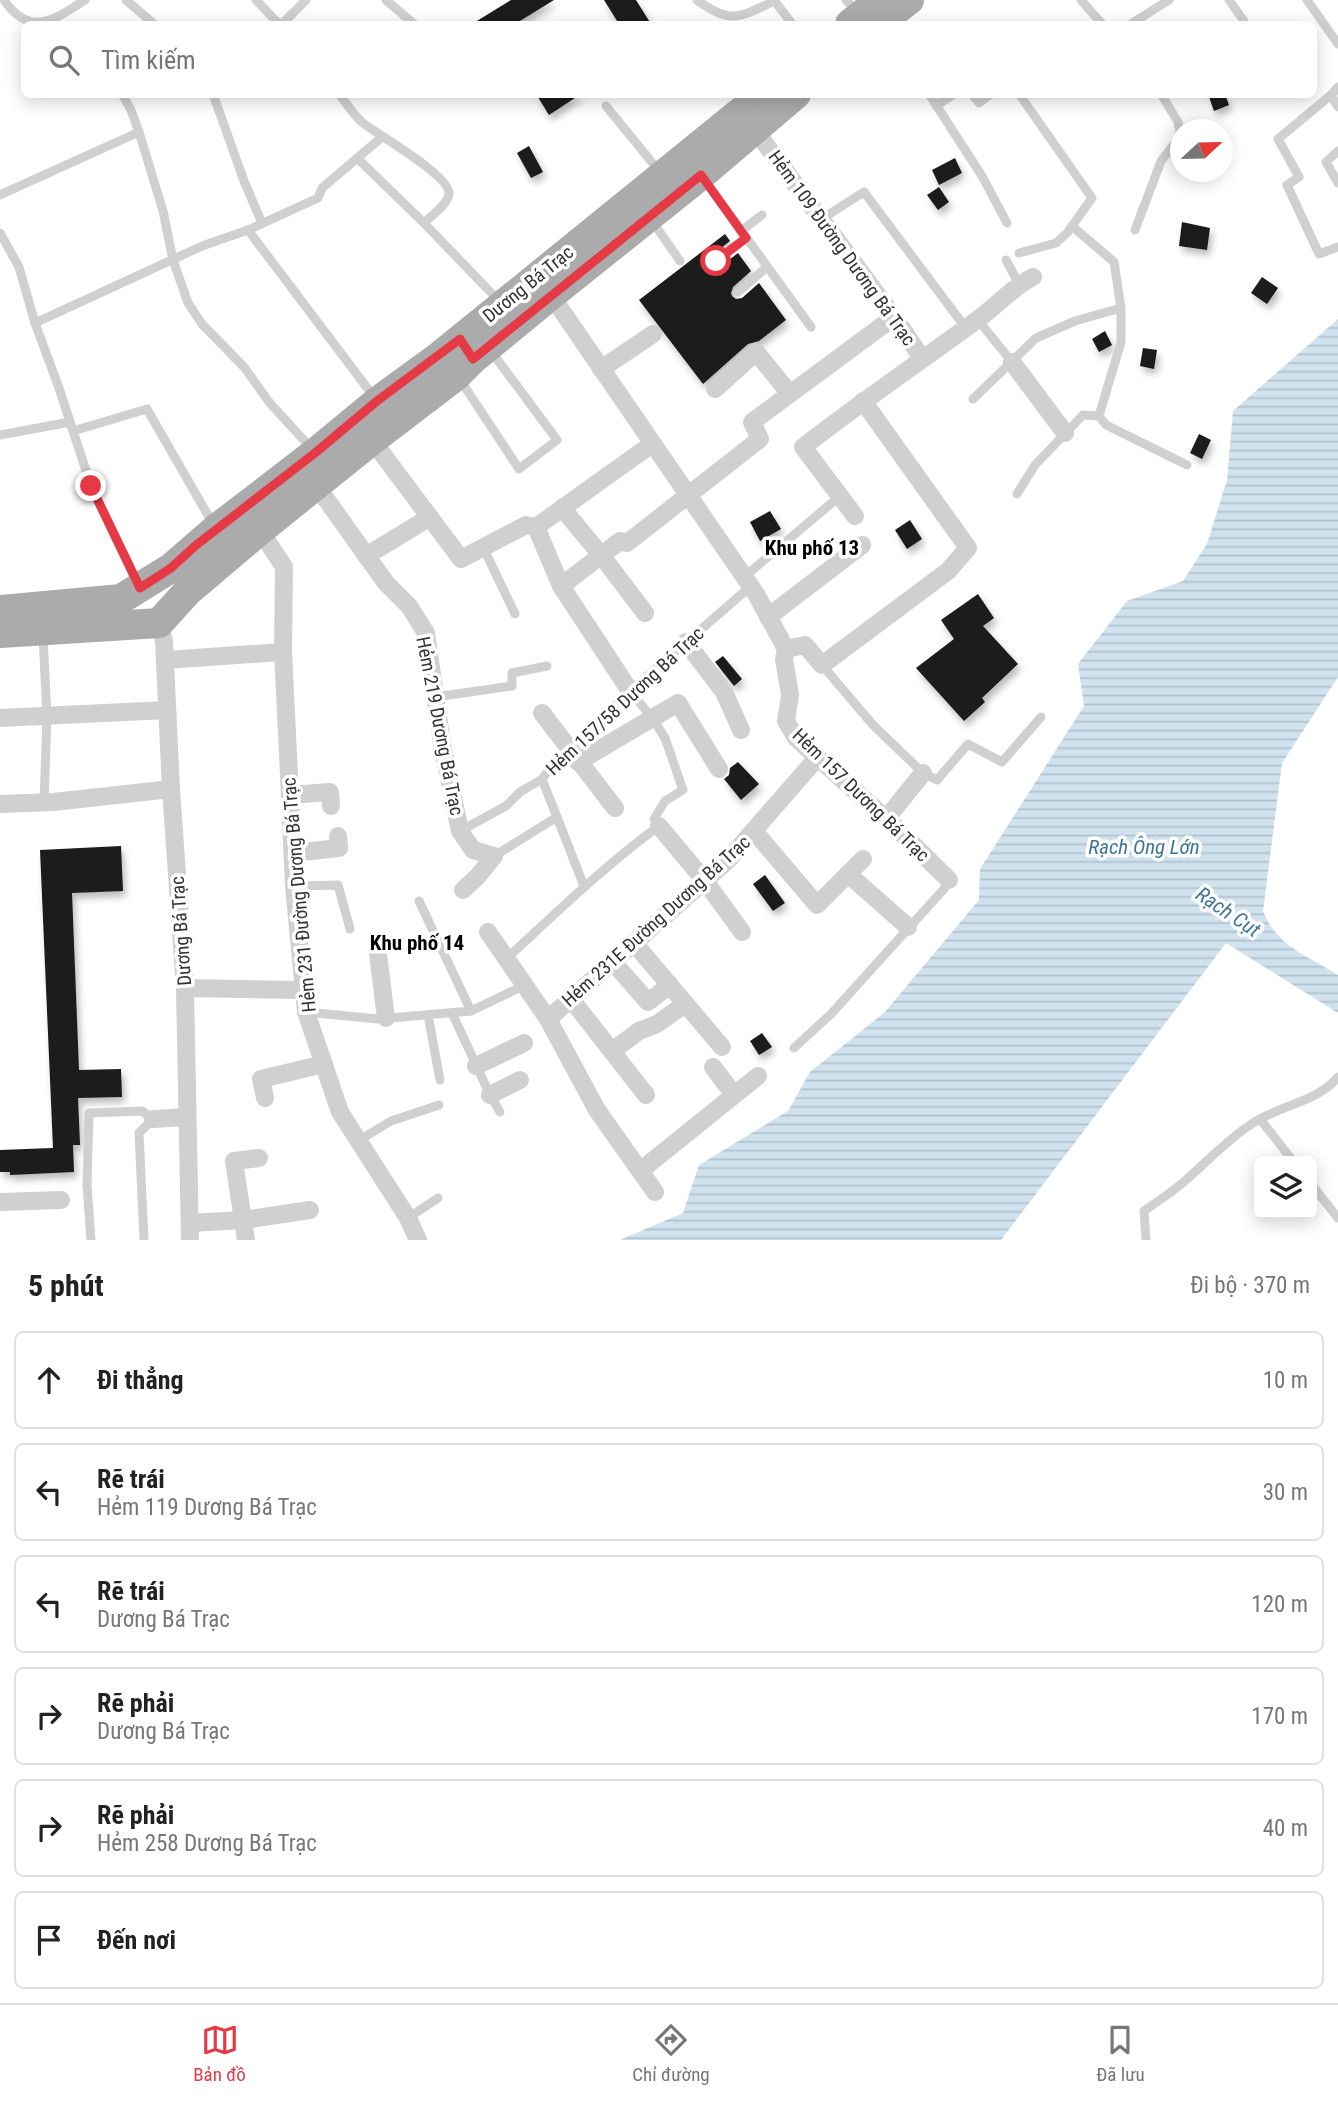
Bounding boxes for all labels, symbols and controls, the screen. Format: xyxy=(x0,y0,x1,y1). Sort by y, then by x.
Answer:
search box xyxy=(21,21,1317,98)
icon: search xyxy=(45,41,83,79)
text: Tìm kiếm xyxy=(101,45,196,75)
north arrow xyxy=(1170,119,1233,182)
street label: Hẻm 109 Đường Dương Bá Trạc xyxy=(763,146,921,350)
street label: Dương Bá Trạc xyxy=(478,240,578,327)
route start xyxy=(700,245,731,276)
route end xyxy=(75,470,106,501)
district label: Khu phố 13 xyxy=(765,536,859,560)
street label: Hẻm 157/58 Dương Bá Trạc xyxy=(541,622,709,780)
street label: Hẻm 219 Dương Bá Trạc xyxy=(411,635,469,818)
street label: Hẻm 157 Dương Bá Trạc xyxy=(788,724,934,866)
street label: Hẻm 231 Đường Dương Bá Trạc xyxy=(277,776,321,1013)
street label: Hẻm 231E Đường Dương Bá Trạc xyxy=(557,830,755,1012)
water label: Rạch Ông Lớn xyxy=(1088,835,1200,859)
street label: Dương Bá Trạc xyxy=(166,875,196,987)
water label: Rạch Cụt xyxy=(1191,882,1265,943)
district label: Khu phố 14 xyxy=(370,931,464,955)
map controls xyxy=(1254,1156,1317,1219)
button: layers xyxy=(1254,1156,1317,1219)
text: 5 phút xyxy=(28,1268,104,1303)
text: Đi bộ · 370 m xyxy=(1190,1272,1310,1299)
icon: ahead xyxy=(30,1361,68,1399)
text: Đi thẳng xyxy=(97,1365,184,1395)
text: 10 m xyxy=(1263,1367,1308,1394)
text: Rẽ trái xyxy=(97,1464,165,1494)
icon: left xyxy=(30,1473,68,1511)
text: 30 m xyxy=(1263,1479,1308,1506)
text: Hẻm 119 Dương Bá Trạc xyxy=(97,1494,317,1521)
text: Rẽ trái xyxy=(97,1576,165,1606)
icon: left xyxy=(30,1585,68,1623)
text: 120 m xyxy=(1251,1591,1308,1618)
text: Dương Bá Trạc xyxy=(97,1606,230,1633)
text: Rẽ phải xyxy=(97,1688,174,1718)
icon: right xyxy=(30,1697,68,1735)
text: 170 m xyxy=(1251,1703,1308,1730)
text: Dương Bá Trạc xyxy=(97,1718,230,1745)
text: Rẽ phải xyxy=(97,1800,174,1830)
icon: right xyxy=(30,1809,68,1847)
text: 40 m xyxy=(1263,1815,1308,1842)
text: Hẻm 258 Dương Bá Trạc xyxy=(97,1830,317,1857)
icon: arrive xyxy=(30,1921,68,1959)
text: Đến nơi xyxy=(97,1925,176,1955)
tab: Bản đồ xyxy=(193,2021,246,2086)
tab: Chỉ đường xyxy=(632,2021,710,2086)
tab: Đã lưu xyxy=(1096,2021,1145,2086)

